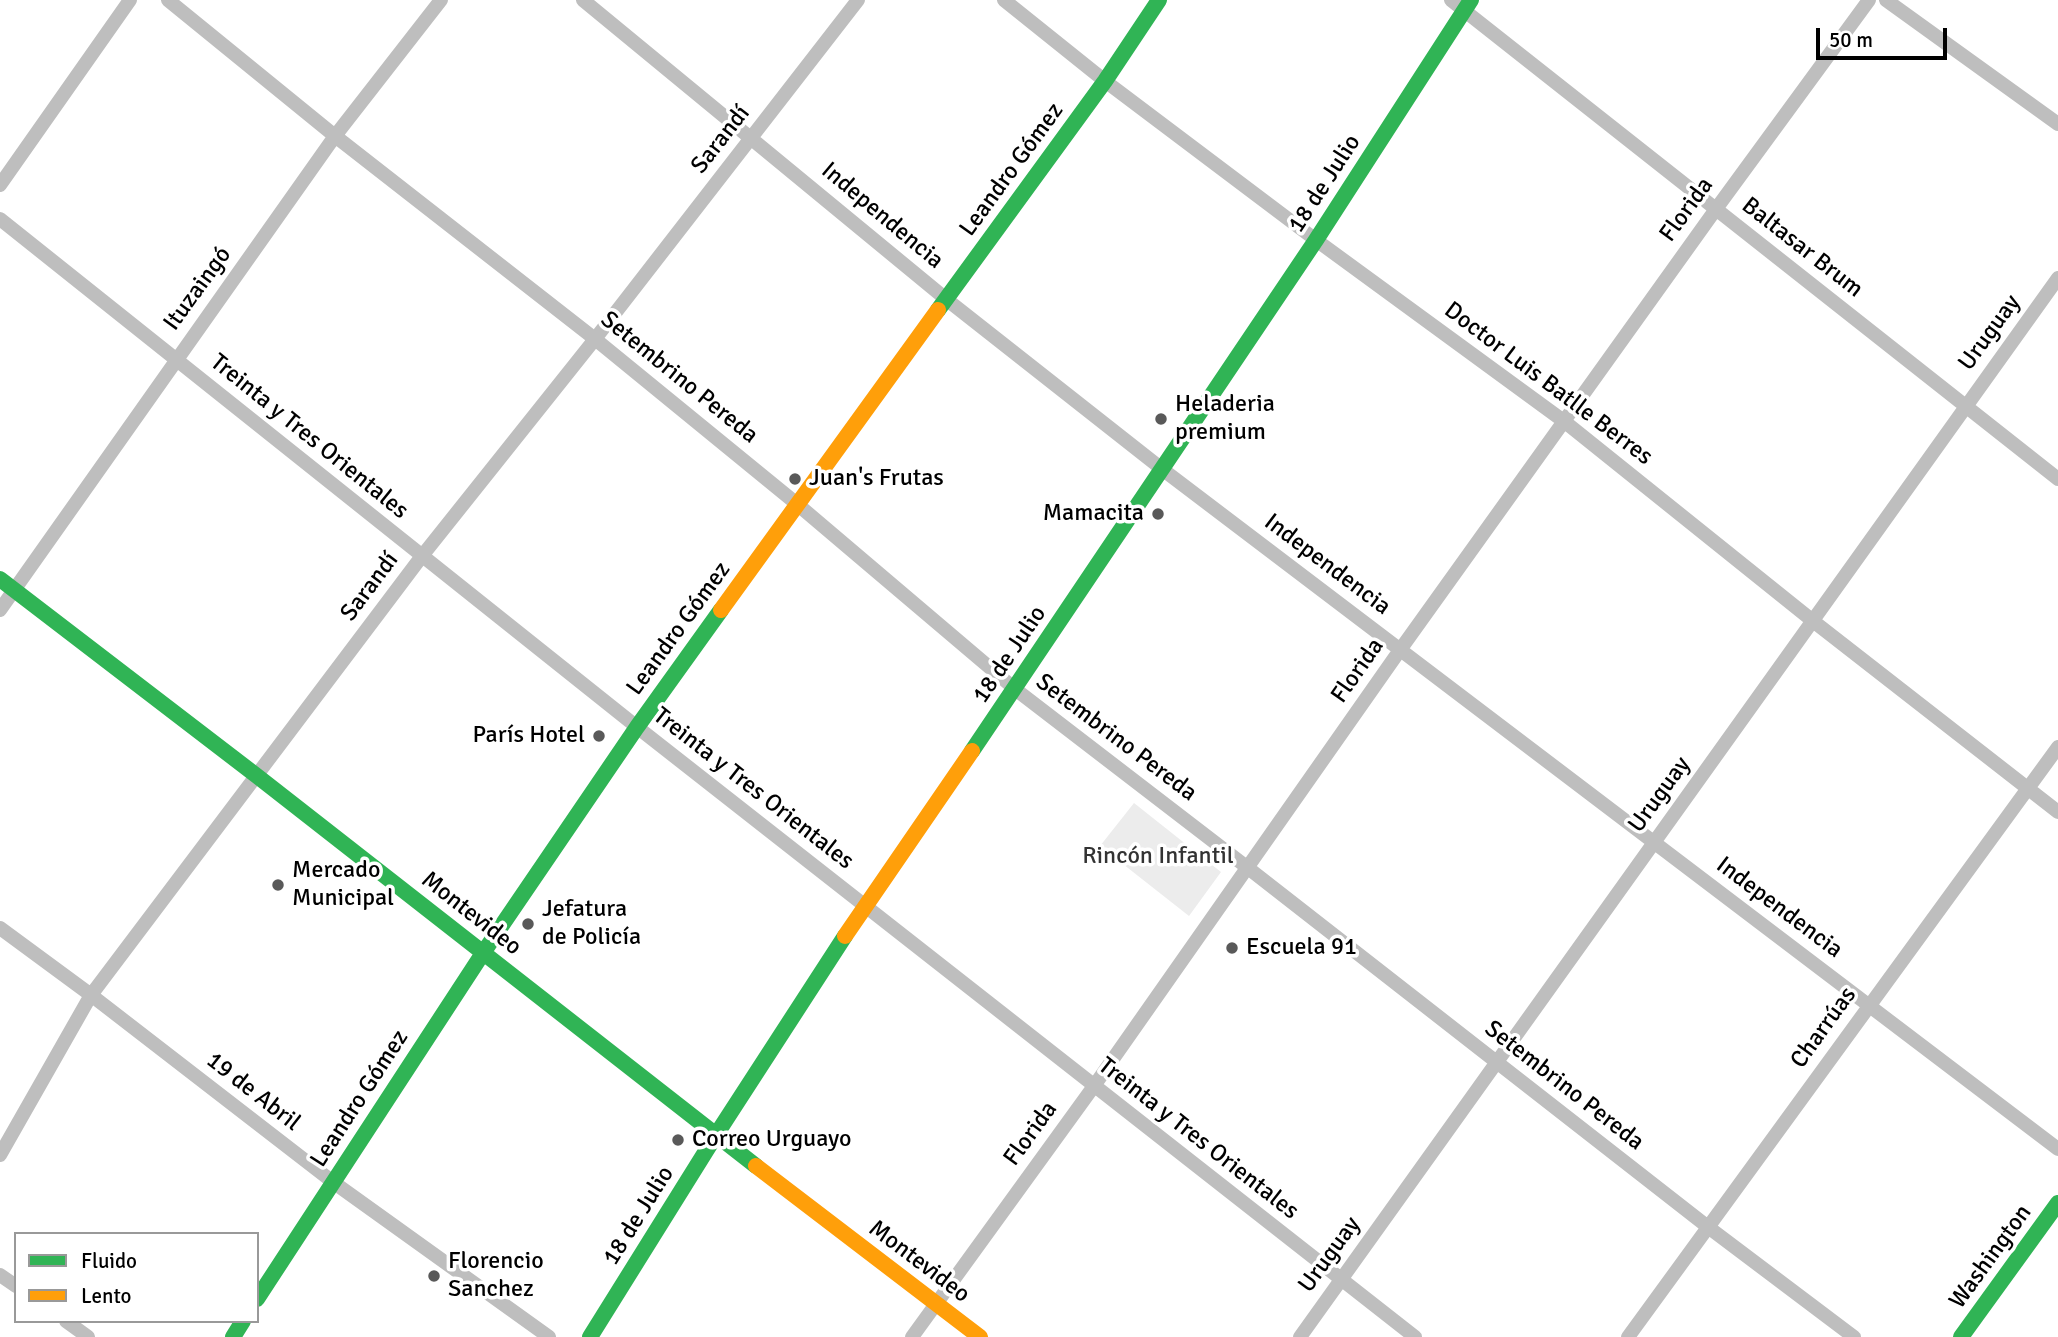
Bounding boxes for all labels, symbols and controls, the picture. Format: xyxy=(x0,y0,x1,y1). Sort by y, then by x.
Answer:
scale bar xyxy=(1820,14,1951,58)
text: 50 m xyxy=(1829,27,1873,53)
street label: Leandro Gómez xyxy=(954,98,1070,242)
street label: Sarandí xyxy=(685,100,757,180)
street label: 18 de Julio xyxy=(1283,130,1367,238)
street label: Independencia xyxy=(815,157,949,275)
street label: Florida xyxy=(1654,172,1720,248)
street label: Baltasar Brum xyxy=(1736,192,1868,304)
street label: Ituzaingó xyxy=(158,242,238,336)
street label: Uruguay xyxy=(1953,289,2027,377)
street label: Doctor Luis Batlle Berres xyxy=(1438,296,1658,472)
street label: Setembrino Pereda xyxy=(594,306,764,450)
street label: Treinta y Tres Orientales xyxy=(204,348,414,526)
place label: Heladeria premium xyxy=(1175,391,1275,447)
marker: Heladeria premium xyxy=(1153,411,1169,427)
place label: Juan's Frutas xyxy=(809,465,944,493)
marker: Juan's Frutas xyxy=(787,471,803,487)
place label: Mamacita xyxy=(1043,500,1144,528)
marker: Mamacita xyxy=(1150,506,1166,522)
street label: Independencia xyxy=(1258,508,1396,622)
street label: Sarandí xyxy=(335,547,405,627)
street label: Leandro Gómez xyxy=(621,557,737,701)
street label: 18 de Julio xyxy=(967,601,1053,709)
street label: Florida xyxy=(1325,633,1391,709)
street label: Setembrino Pereda xyxy=(1030,668,1202,808)
street label: Treinta y Tres Orientales xyxy=(647,702,859,876)
place label: París Hotel xyxy=(473,722,585,750)
marker: París Hotel xyxy=(591,728,607,744)
street label: Uruguay xyxy=(1623,751,1697,839)
park label: Rincón Infantil xyxy=(1082,843,1234,871)
street label: Independencia xyxy=(1710,851,1848,965)
place label: Mercado Municipal xyxy=(292,857,394,913)
street label: Montevideo xyxy=(415,866,527,962)
marker: Mercado Municipal xyxy=(270,877,286,893)
place label: Jefatura de Policía xyxy=(542,896,641,952)
marker: Jefatura de Policía xyxy=(520,916,536,932)
place label: Escuela 91 xyxy=(1246,934,1357,962)
marker: Escuela 91 xyxy=(1224,940,1240,956)
street label: Charrúas xyxy=(1785,982,1863,1074)
street label: Setembrino Pereda xyxy=(1479,1015,1649,1157)
street label: Leandro Gómez xyxy=(305,1025,415,1173)
street label: 19 de Abril xyxy=(200,1046,306,1138)
street label: Treinta y Tres Orientales xyxy=(1092,1052,1304,1226)
street label: Florida xyxy=(998,1096,1064,1172)
place label: Correo Urguayo xyxy=(692,1126,852,1154)
marker: Correo Urguayo xyxy=(670,1132,686,1148)
street label: 18 de Julio xyxy=(597,1161,681,1271)
street label: Washington xyxy=(1944,1199,2038,1315)
street label: Uruguay xyxy=(1293,1211,1367,1299)
street label: Montevideo xyxy=(863,1215,975,1309)
legend xyxy=(14,1232,259,1323)
text: Fluido xyxy=(81,1248,137,1274)
place label: Florencio Sanchez xyxy=(448,1248,544,1304)
marker: Florencio Sanchez xyxy=(426,1268,442,1284)
text: Lento xyxy=(81,1283,131,1309)

